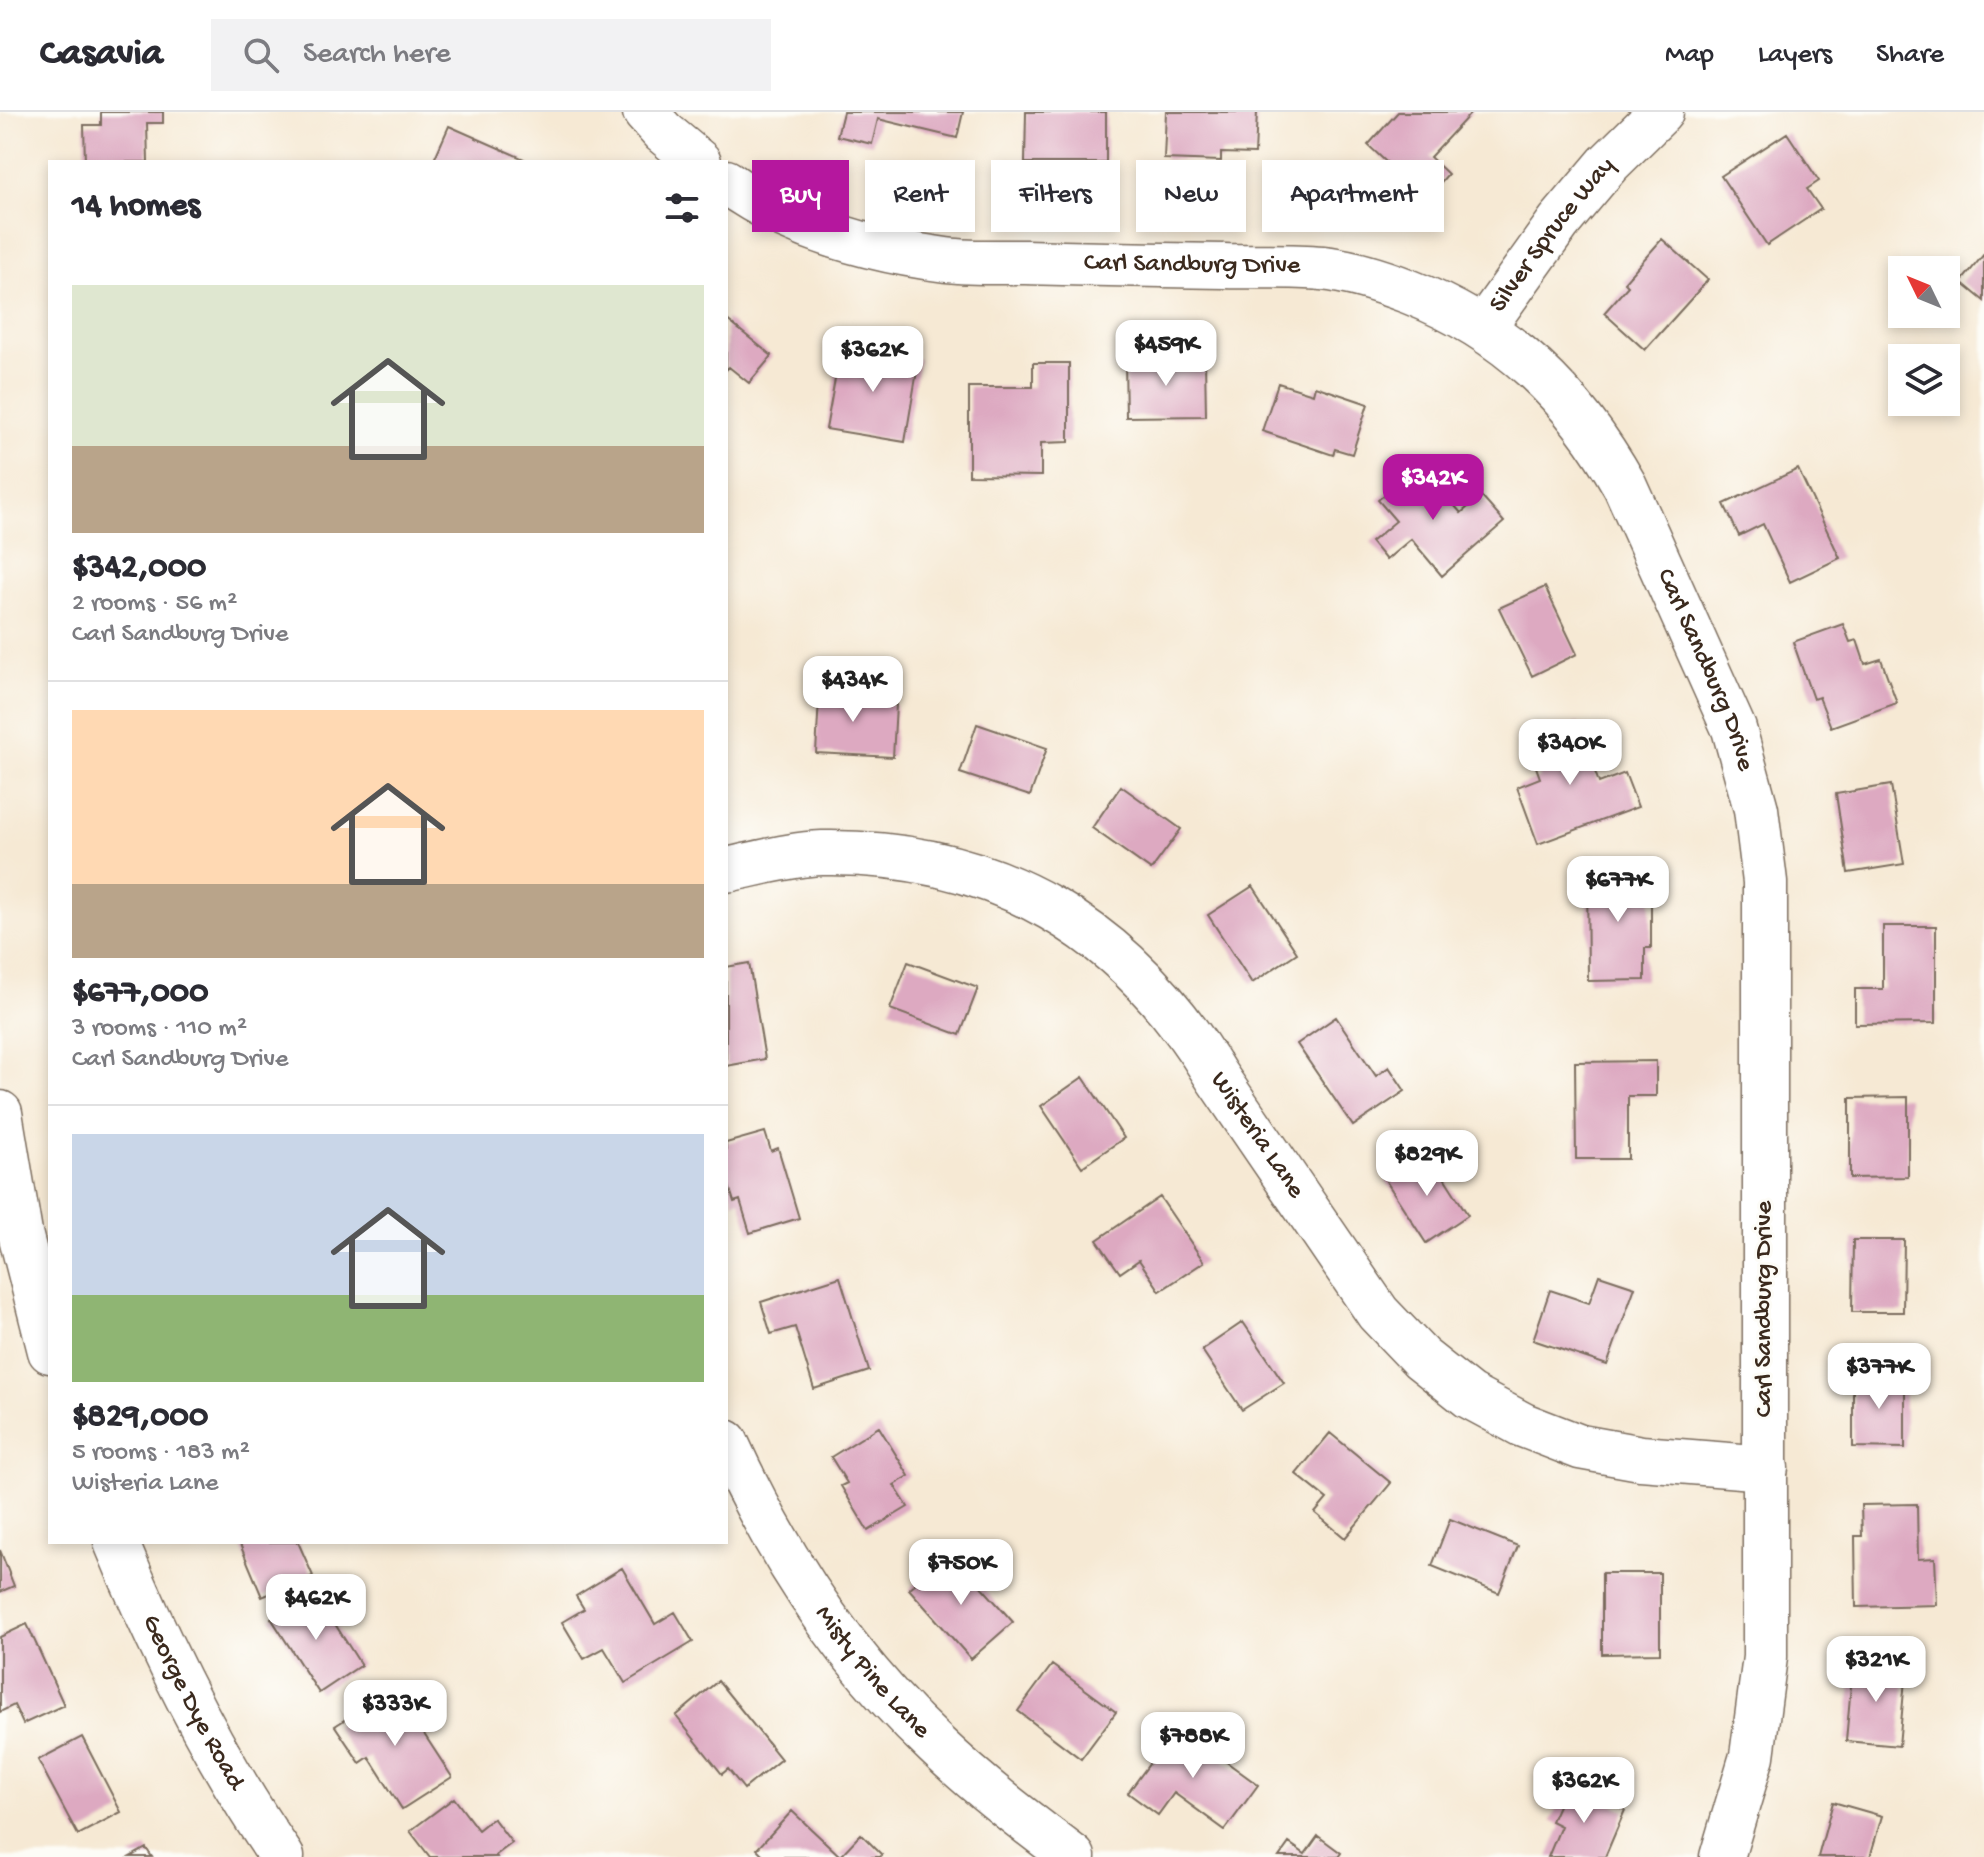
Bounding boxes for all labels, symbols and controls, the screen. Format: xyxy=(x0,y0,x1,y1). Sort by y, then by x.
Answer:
search box xyxy=(211,19,771,91)
text: Casavia xyxy=(40,33,163,77)
icon: search xyxy=(239,33,283,77)
text: Search here xyxy=(303,38,451,73)
text: Map xyxy=(1665,39,1714,72)
text: Layers xyxy=(1758,39,1832,72)
text: Share xyxy=(1876,39,1944,72)
street label: Silver Spruce Way xyxy=(1483,151,1622,319)
chip: Buy xyxy=(752,160,849,232)
chip: Rent xyxy=(865,160,975,232)
chip: Filters xyxy=(991,160,1120,232)
chip: New xyxy=(1136,160,1246,232)
chip: Apartment xyxy=(1262,160,1444,232)
icon: filters xyxy=(660,186,704,230)
text: 14 homes xyxy=(72,188,200,228)
street label: Carl Sandburg Drive xyxy=(1084,248,1301,282)
north arrow xyxy=(1888,256,1960,328)
map controls xyxy=(1888,256,1960,416)
pin: $459K xyxy=(1110,320,1222,388)
pin: $362K xyxy=(817,326,929,394)
text: $459K xyxy=(1134,330,1199,361)
text: $362K xyxy=(840,336,906,367)
icon: home xyxy=(316,337,460,481)
button: layers xyxy=(1888,344,1960,416)
pin: $342K xyxy=(1377,454,1489,522)
text: $342K xyxy=(1401,464,1465,495)
text: $342,000 xyxy=(72,549,206,589)
street label: Carl Sandburg Drive xyxy=(1649,564,1760,775)
text: 2 rooms · 56 m² xyxy=(72,589,237,620)
text: Carl Sandburg Drive xyxy=(72,620,288,651)
pin: $434K xyxy=(797,656,909,724)
text: $434K xyxy=(821,666,885,697)
pin: $340K xyxy=(1514,719,1626,787)
text: $340K xyxy=(1537,729,1603,760)
icon: home xyxy=(316,762,460,906)
pin: $677K xyxy=(1562,856,1674,924)
text: $677K xyxy=(1585,866,1651,897)
text: $677,000 xyxy=(72,974,208,1014)
text: 3 rooms · 110 m² xyxy=(72,1014,247,1045)
text: Carl Sandburg Drive xyxy=(72,1045,288,1076)
street label: Wisteria Lane xyxy=(1203,1066,1311,1205)
pin: $829K xyxy=(1371,1130,1483,1198)
text: $829K xyxy=(1394,1140,1460,1171)
icon: home xyxy=(316,1186,460,1330)
street label: Carl Sandburg Drive xyxy=(1750,1200,1781,1417)
pin: $377K xyxy=(1823,1343,1935,1411)
text: $377K xyxy=(1846,1353,1912,1384)
text: $829,000 xyxy=(72,1398,208,1438)
text: 5 rooms · 183 m² xyxy=(72,1438,250,1469)
text: Wisteria Lane xyxy=(72,1469,219,1500)
pin: $750K xyxy=(905,1539,1017,1607)
text: $750K xyxy=(927,1549,995,1580)
pin: $462K xyxy=(260,1574,372,1642)
text: $462K xyxy=(284,1584,348,1615)
street label: Misty Pine Lane xyxy=(807,1600,937,1746)
street label: George Dye Road xyxy=(134,1610,252,1797)
pin: $321K xyxy=(1820,1636,1932,1704)
text: $321K xyxy=(1845,1646,1907,1677)
pin: $333K xyxy=(339,1680,451,1748)
text: $333K xyxy=(362,1690,428,1721)
pin: $788K xyxy=(1137,1712,1249,1780)
text: $788K xyxy=(1159,1722,1227,1753)
pin: $362K xyxy=(1528,1757,1640,1825)
text: $362K xyxy=(1551,1767,1617,1798)

